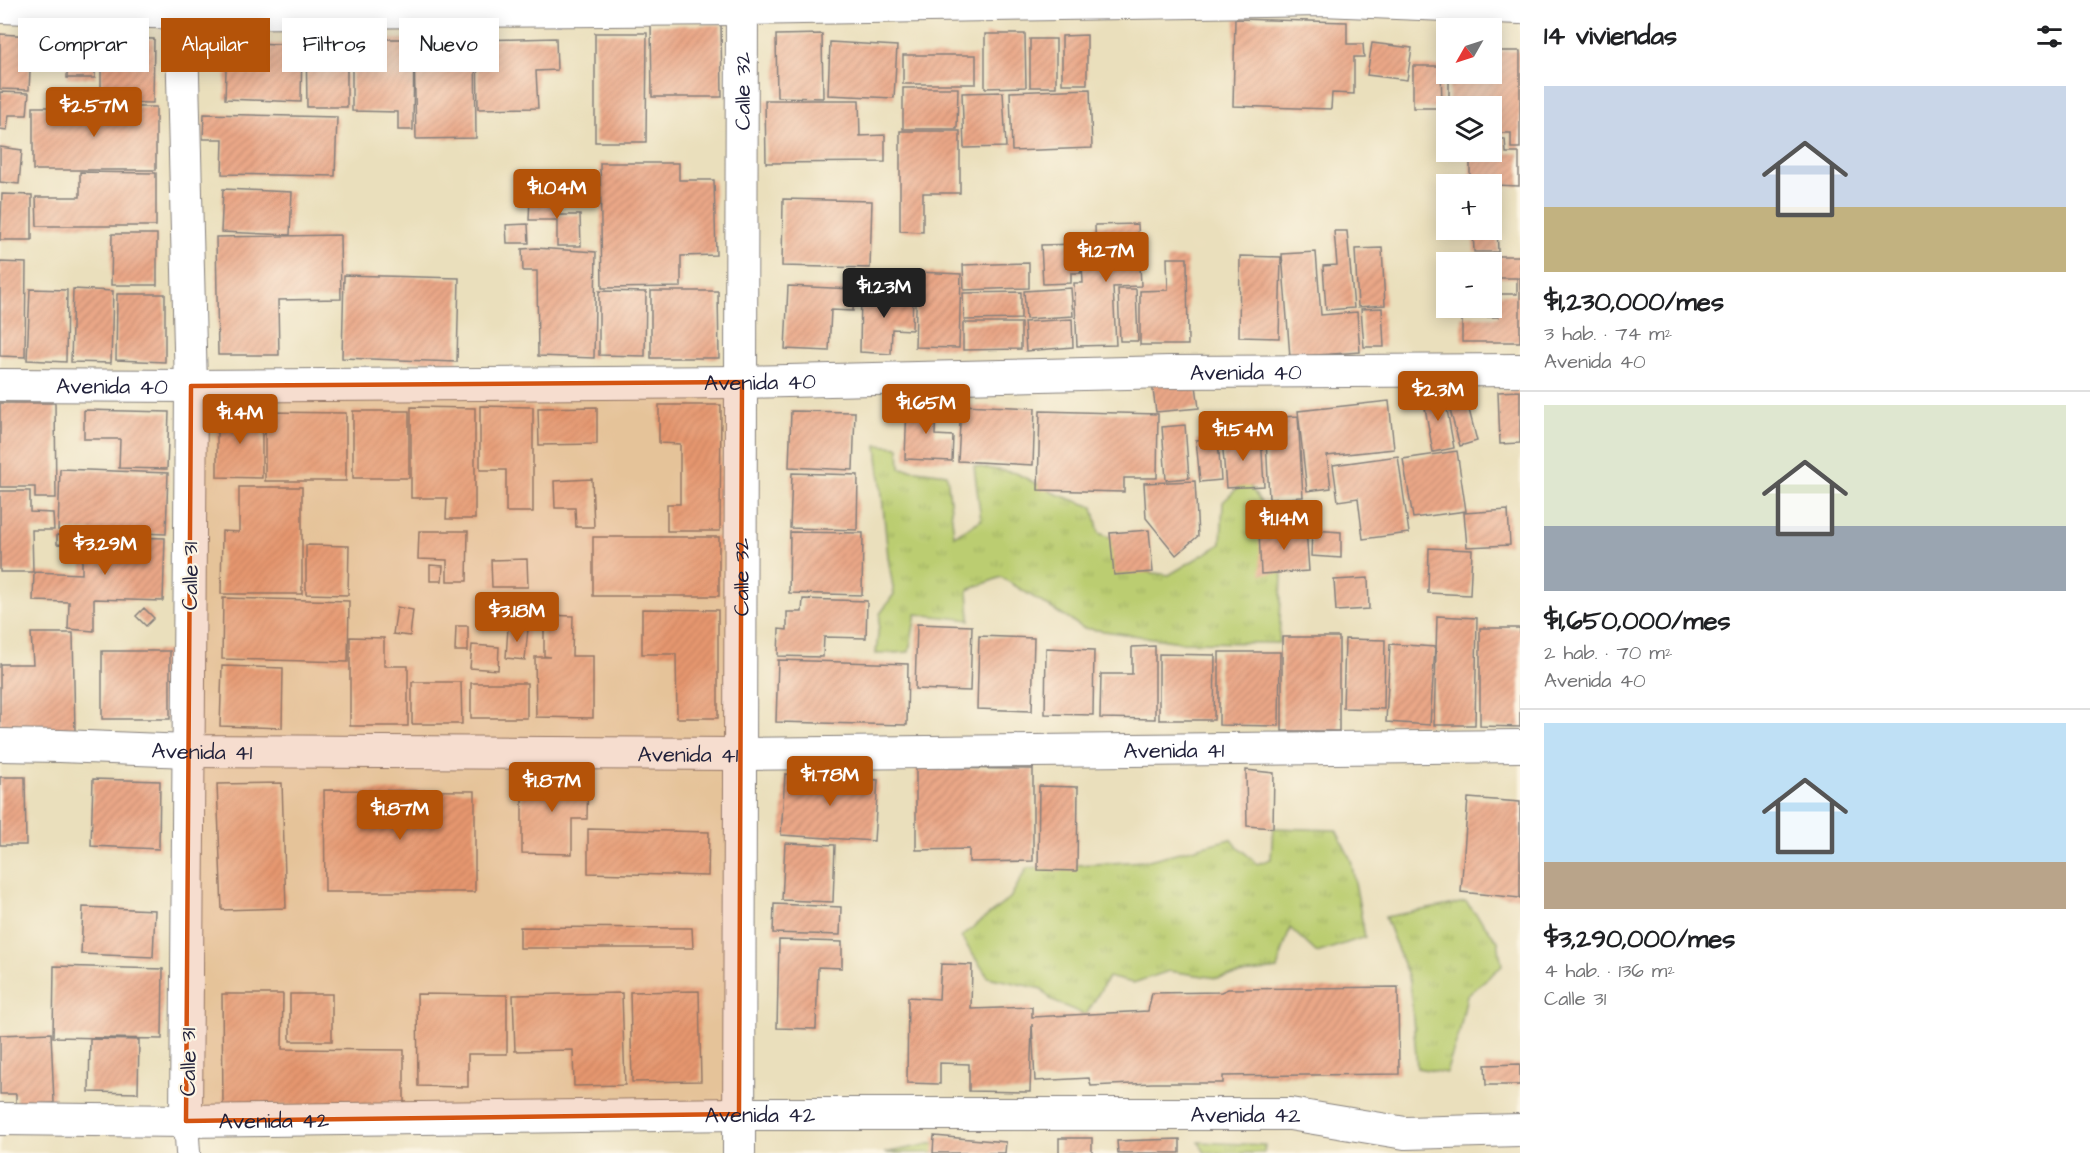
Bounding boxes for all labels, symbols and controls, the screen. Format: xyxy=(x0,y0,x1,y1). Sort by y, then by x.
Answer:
chip: Comprar xyxy=(18,18,149,72)
chip: Alquilar xyxy=(161,18,270,72)
chip: Filtros xyxy=(282,18,387,72)
chip: Nuevo xyxy=(399,18,499,72)
north arrow xyxy=(1436,18,1502,84)
map controls xyxy=(1436,18,1502,318)
text: 14 viviendas xyxy=(1544,18,1677,54)
icon: filters xyxy=(2033,20,2066,53)
street label: Calle 32 xyxy=(728,51,759,130)
pin: $2.57M xyxy=(45,87,143,138)
text: $2.57M xyxy=(60,92,128,120)
button: layers xyxy=(1436,96,1502,162)
icon: home xyxy=(1751,125,1859,233)
pin: $1.04M xyxy=(508,169,606,220)
text: $1.04M xyxy=(527,174,587,202)
button: + xyxy=(1436,174,1502,240)
pin: $1.27M xyxy=(1057,232,1155,283)
text: $1.27M xyxy=(1078,237,1134,265)
button: − xyxy=(1436,252,1502,318)
pin: $1.23M xyxy=(835,268,933,319)
text: $1.23M xyxy=(857,273,911,301)
text: $1,230,000/mes xyxy=(1544,284,1724,320)
text: 3 hab. · 74 m² xyxy=(1544,320,1672,348)
text: Avenida 40 xyxy=(1544,348,1646,376)
street label: Avenida 40 xyxy=(1190,357,1302,389)
street label: Avenida 40 xyxy=(704,366,816,399)
street label: Avenida 40 xyxy=(56,371,168,403)
pin: $2.3M xyxy=(1396,371,1480,422)
text: $2.3M xyxy=(1412,376,1464,404)
pin: $1.65M xyxy=(877,384,975,435)
text: $1.65M xyxy=(896,389,956,417)
pin: $1.4M xyxy=(198,394,282,445)
text: $1.4M xyxy=(217,399,263,427)
pin: $1.54M xyxy=(1194,411,1292,462)
text: $1.54M xyxy=(1213,416,1273,444)
icon: home xyxy=(1751,444,1859,552)
pin: $1.14M xyxy=(1235,500,1333,551)
text: $1.14M xyxy=(1259,505,1309,533)
pin: $3.29M xyxy=(56,525,154,576)
text: $3.29M xyxy=(73,530,137,558)
street label: Calle 32 xyxy=(726,537,758,616)
street label: Calle 31 xyxy=(175,542,206,610)
pin: $3.18M xyxy=(468,592,566,643)
text: $3.18M xyxy=(489,597,545,625)
text: $1,650,000/mes xyxy=(1544,603,1731,639)
text: 2 hab. · 70 m² xyxy=(1544,639,1672,667)
text: Avenida 40 xyxy=(1544,667,1646,695)
street label: Avenida 41 xyxy=(1123,735,1225,767)
street label: Avenida 41 xyxy=(151,736,253,768)
street label: Avenida 41 xyxy=(637,739,739,771)
pin: $1.78M xyxy=(781,756,879,807)
text: $1.78M xyxy=(801,761,859,789)
pin: $1.87M xyxy=(503,762,601,813)
icon: home xyxy=(1751,762,1859,870)
text: $1.87M xyxy=(523,767,581,795)
pin: $1.87M xyxy=(351,790,449,841)
text: $1.87M xyxy=(371,795,429,823)
text: $3,290,000/mes xyxy=(1544,921,1735,957)
text: 4 hab. · 136 m² xyxy=(1544,957,1675,985)
text: Calle 31 xyxy=(1544,985,1606,1013)
street label: Calle 31 xyxy=(173,1028,204,1096)
street label: Avenida 42 xyxy=(704,1100,816,1131)
street label: Avenida 42 xyxy=(1191,1100,1304,1133)
street label: Avenida 42 xyxy=(218,1105,330,1138)

